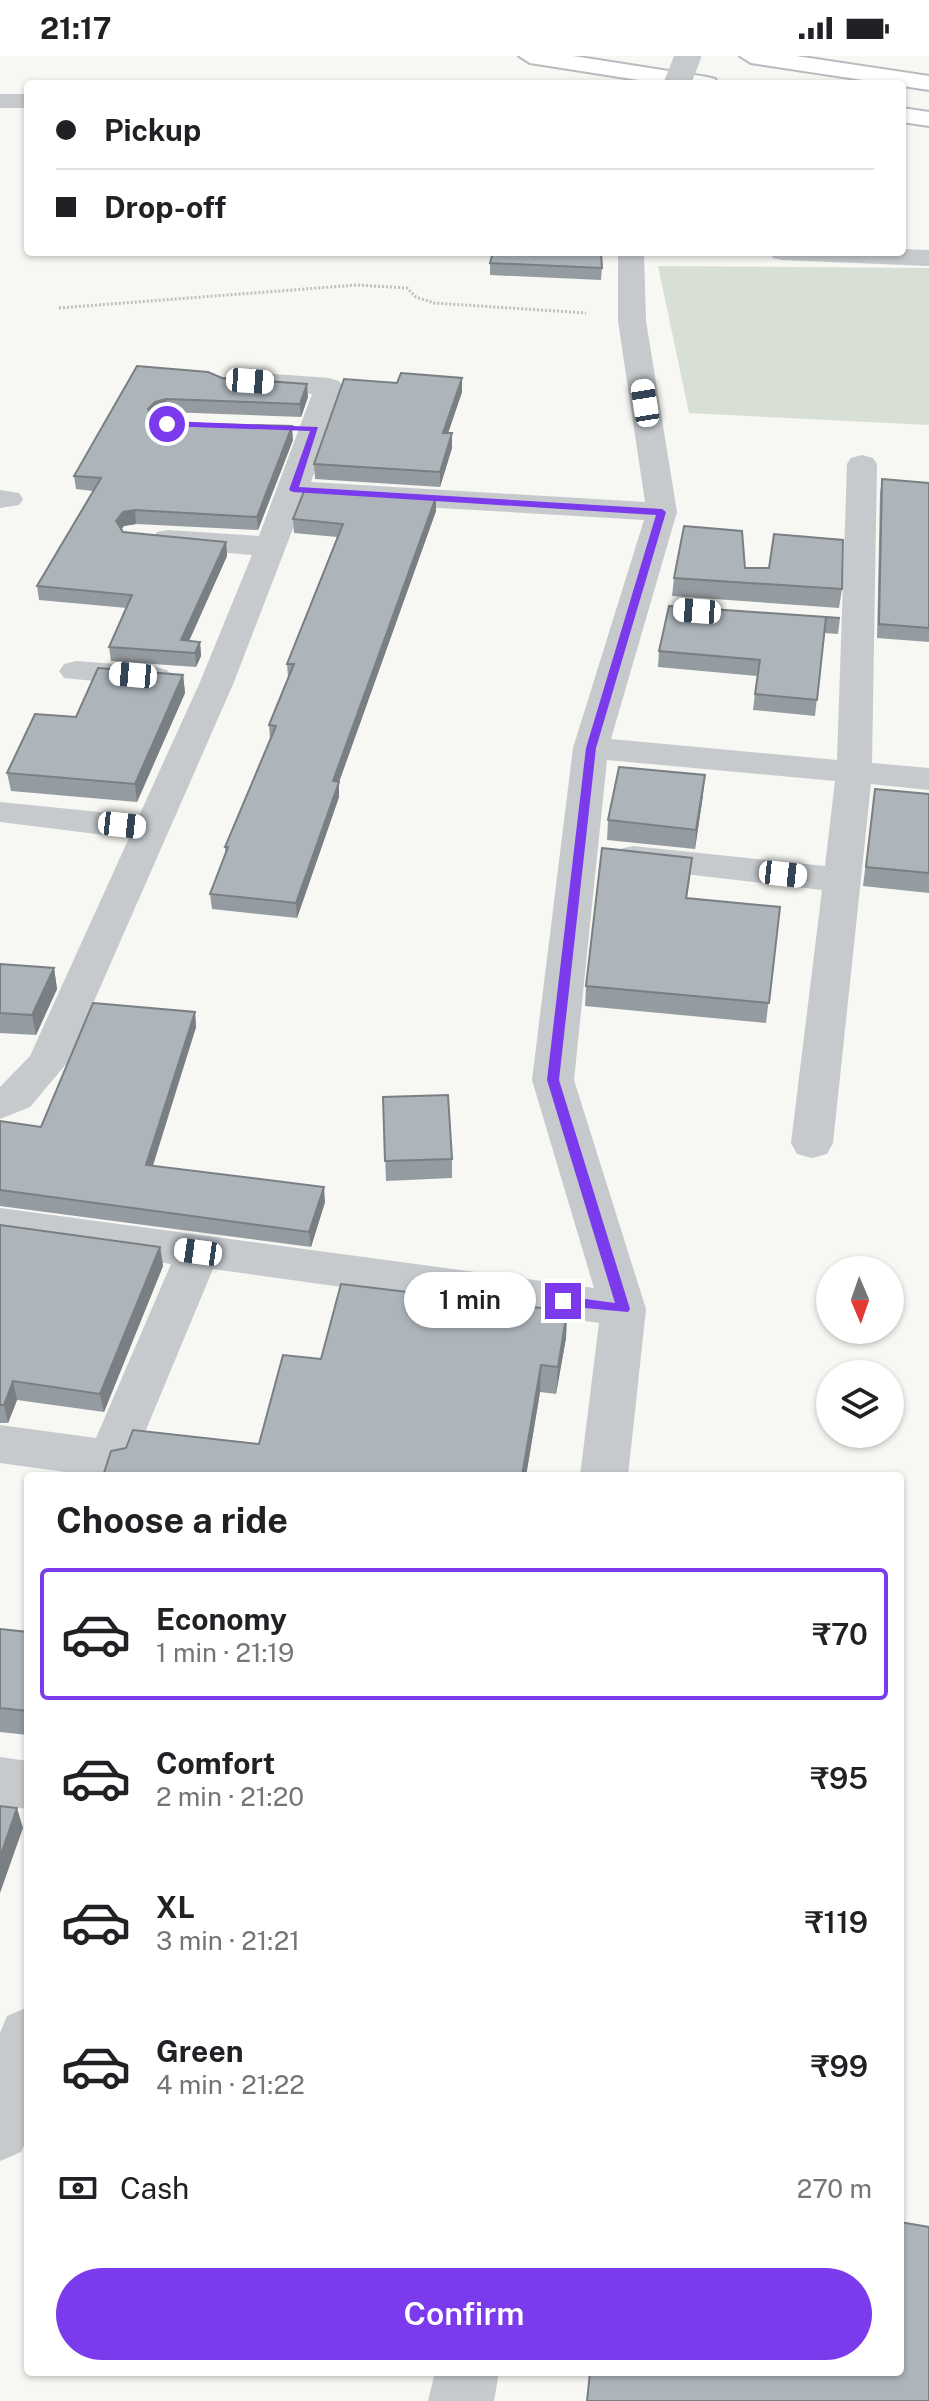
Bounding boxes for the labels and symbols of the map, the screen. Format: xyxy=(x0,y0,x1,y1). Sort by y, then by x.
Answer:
car xyxy=(225,367,275,395)
car xyxy=(629,377,661,429)
route start xyxy=(149,406,185,442)
car xyxy=(672,597,722,625)
car xyxy=(108,661,158,689)
car xyxy=(97,811,147,839)
car xyxy=(758,860,808,888)
car xyxy=(173,1237,223,1267)
north arrow xyxy=(816,1256,904,1344)
callout: 1 min xyxy=(403,1273,535,1329)
route end xyxy=(545,1283,581,1319)

